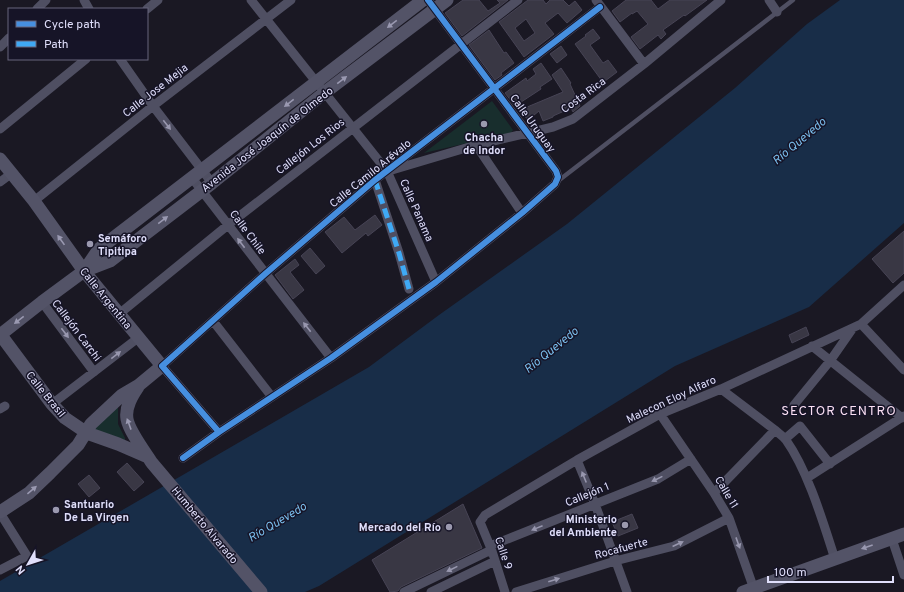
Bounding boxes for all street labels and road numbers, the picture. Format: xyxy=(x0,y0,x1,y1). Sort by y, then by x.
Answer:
street label: Calle Jose Mejia xyxy=(120,61,191,121)
street label: Costa Rica xyxy=(558,75,609,117)
street label: Avenida José Joaquín de Olmedo xyxy=(199,84,336,196)
street label: Calle Uruguay xyxy=(506,92,558,156)
street label: Callejón Los Rios xyxy=(273,116,348,178)
street label: Calle Camilo Arévalo xyxy=(327,137,414,211)
street label: Calle Panama xyxy=(396,177,436,244)
street label: Calle Chile xyxy=(226,208,269,258)
street label: Calle Argentina xyxy=(76,265,134,332)
street label: Callejón Carchi xyxy=(48,297,104,364)
street label: Calle Brasil xyxy=(22,369,68,420)
street label: Malecon Eloy Alfaro xyxy=(624,373,718,427)
street label: Calle 11 xyxy=(711,474,741,511)
street label: Callejón 1 xyxy=(563,480,612,510)
street label: Humberto Alvarado xyxy=(168,484,241,567)
street label: Calle 9 xyxy=(491,535,515,572)
street label: Rocafuerte xyxy=(593,535,649,563)

